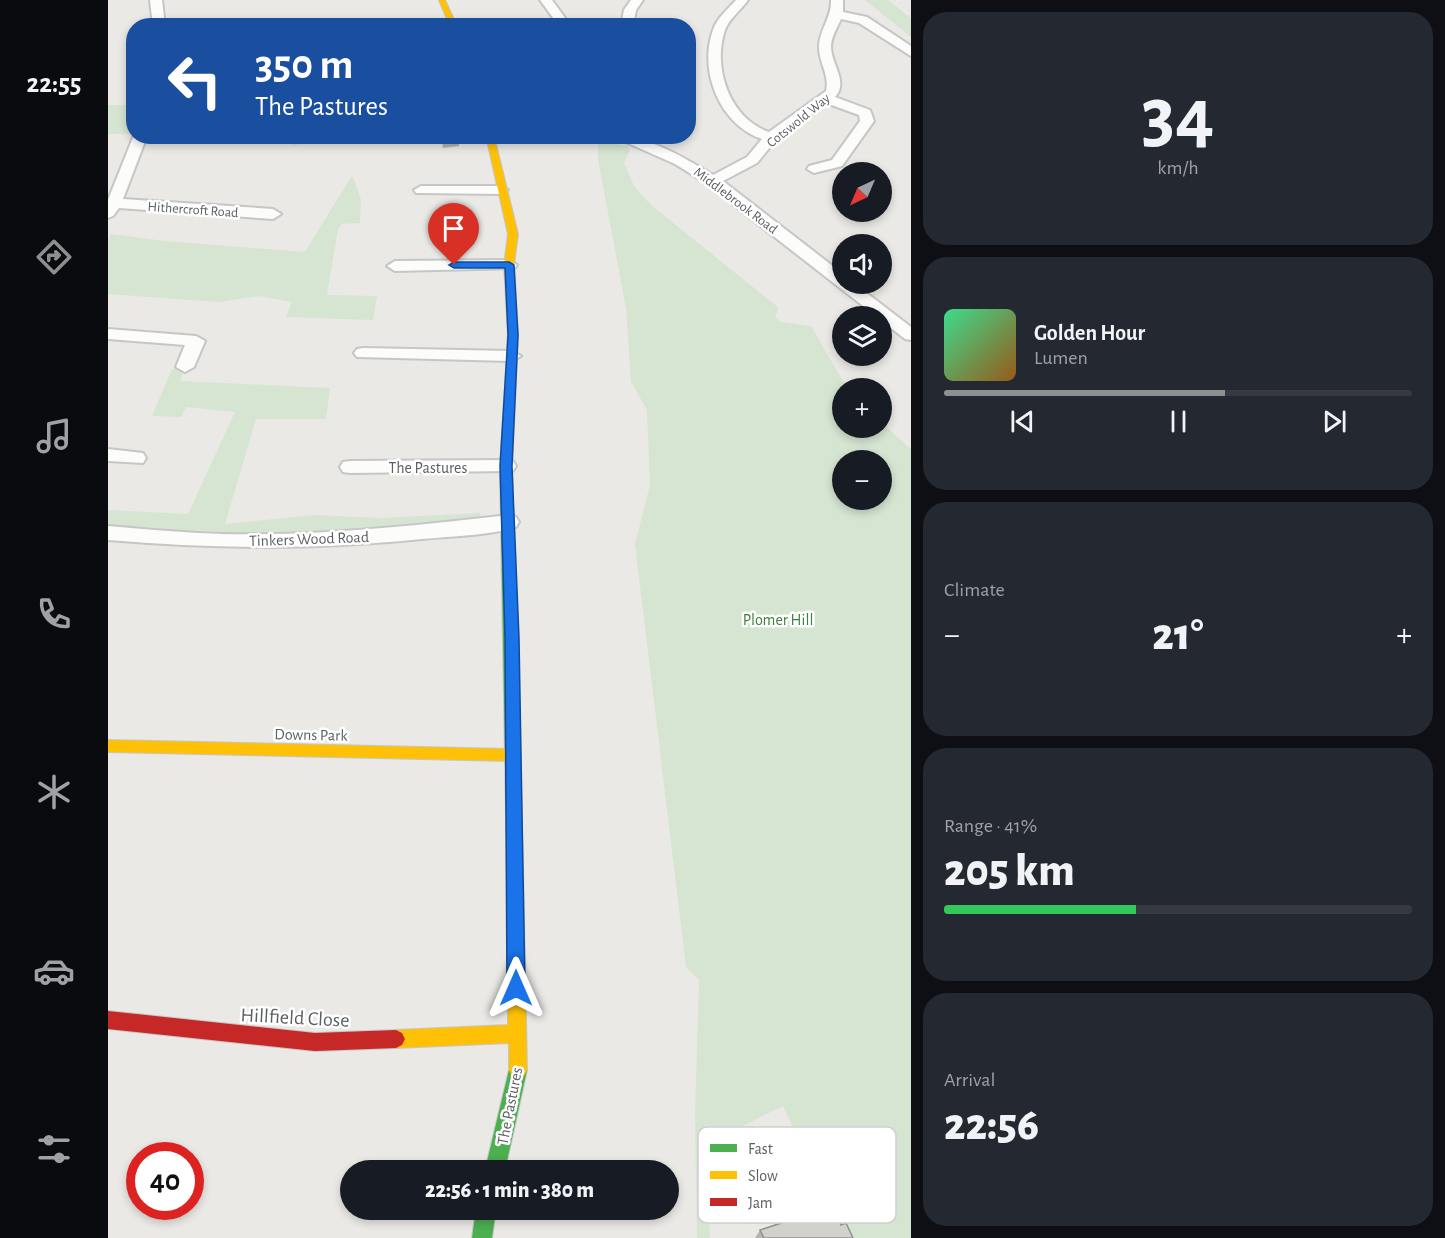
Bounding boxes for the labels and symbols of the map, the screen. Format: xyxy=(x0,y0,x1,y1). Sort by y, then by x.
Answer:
street label: Cotswold Way xyxy=(764,91,833,150)
north arrow xyxy=(832,162,892,222)
street label: Middlebrook Road xyxy=(691,165,780,237)
street label: Hithercroft Road xyxy=(147,200,239,220)
pin xyxy=(428,203,479,265)
street label: The Pastures xyxy=(389,460,467,476)
street label: Tinkers Wood Road xyxy=(249,529,369,549)
park label: Plomer Hill xyxy=(743,612,813,628)
street label: Downs Park xyxy=(274,726,348,744)
position arrow xyxy=(484,956,548,1020)
street label: Hillfield Close xyxy=(240,1005,350,1031)
street label: The Pastures xyxy=(495,1066,525,1146)
legend xyxy=(698,1127,896,1223)
text: Fast xyxy=(748,1141,773,1157)
speed limit sign: 40 xyxy=(126,1142,204,1220)
text: Slow xyxy=(748,1168,778,1184)
text: Jam xyxy=(748,1195,773,1211)

